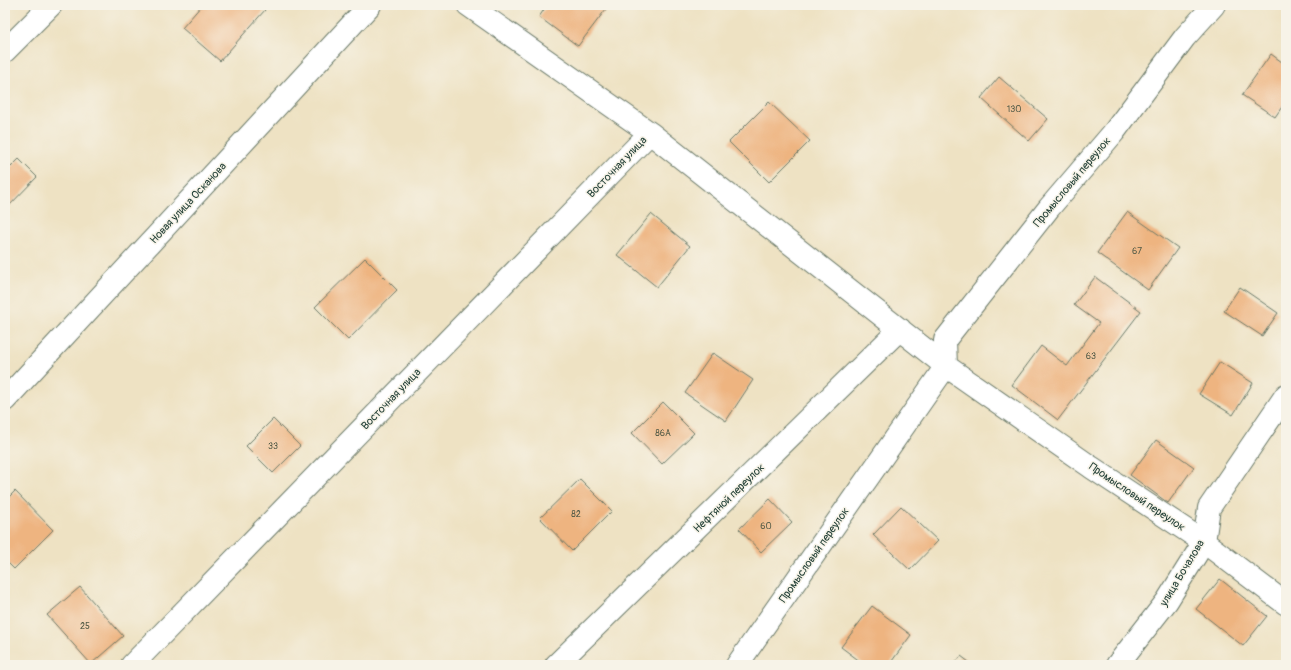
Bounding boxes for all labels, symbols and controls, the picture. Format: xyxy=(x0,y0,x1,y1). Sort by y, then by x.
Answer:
house number: 130 xyxy=(1007,104,1021,115)
street label: Восточная улица xyxy=(585,134,649,200)
street label: Промысловый переулок xyxy=(1031,134,1114,230)
street label: Новая улица Осканова xyxy=(147,160,229,246)
house number: 67 xyxy=(1132,246,1142,257)
house number: 63 xyxy=(1086,351,1096,362)
street label: Восточная улица xyxy=(359,366,423,432)
house number: 86А xyxy=(655,428,671,439)
house number: 33 xyxy=(268,441,278,452)
street label: Промысловый переулок xyxy=(1086,460,1188,534)
street label: Нефтяной переулок xyxy=(691,461,767,535)
street label: Промысловый переулок xyxy=(776,505,852,605)
house number: 82 xyxy=(571,509,581,520)
house number: 60 xyxy=(760,521,772,532)
street label: улица Бочалова xyxy=(1157,537,1207,609)
house number: 25 xyxy=(80,621,90,632)

